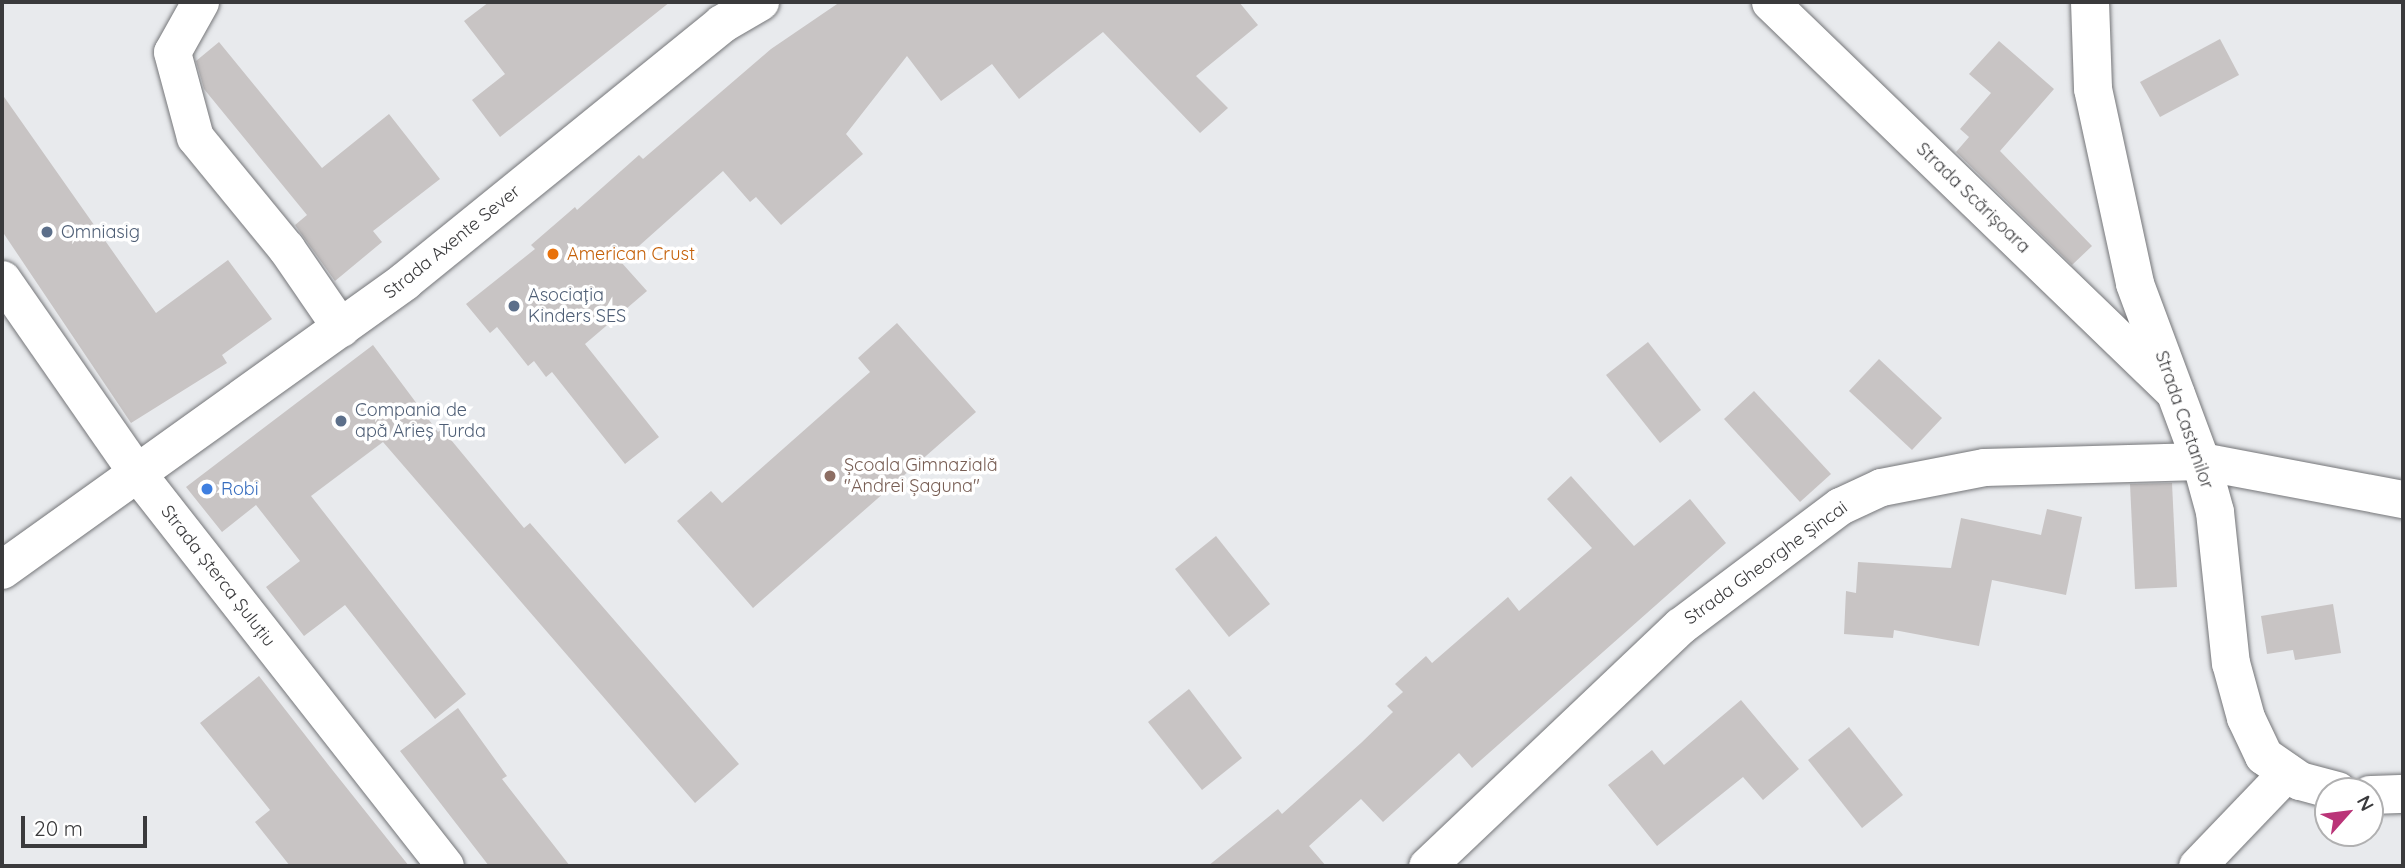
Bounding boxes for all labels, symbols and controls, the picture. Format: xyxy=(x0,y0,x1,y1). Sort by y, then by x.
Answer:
street label: Strada Scărișoara xyxy=(1912,138,2034,258)
street label: Strada Axente Sever xyxy=(379,180,525,304)
place label: Omniasig xyxy=(61,221,140,243)
marker: Omniasig xyxy=(39,224,55,240)
place label: American Crust xyxy=(567,243,695,265)
marker: American Crust xyxy=(545,246,561,262)
place label: Asociația Kinders SES xyxy=(528,285,626,328)
marker: Asociația Kinders SES xyxy=(506,298,522,314)
street label: Strada Castanilor xyxy=(2150,348,2218,492)
place label: Compania de apă Arieș Turda xyxy=(355,400,486,442)
marker: Compania de apă Arieș Turda xyxy=(333,413,349,429)
place label: Școala Gimnazială "Andrei Șaguna" xyxy=(844,455,998,498)
marker: Școala Gimnazială "Andrei Șaguna" xyxy=(822,468,838,484)
place label: Robi xyxy=(221,478,259,500)
marker: Robi xyxy=(199,481,215,497)
street label: Strada Gheorghe Șincai xyxy=(1680,497,1852,629)
street label: Strada Șterca Șuluțiu xyxy=(156,501,280,651)
north arrow xyxy=(2314,777,2384,847)
text: N xyxy=(2352,791,2380,815)
scale bar xyxy=(24,802,150,846)
text: 20 m xyxy=(34,815,83,841)

